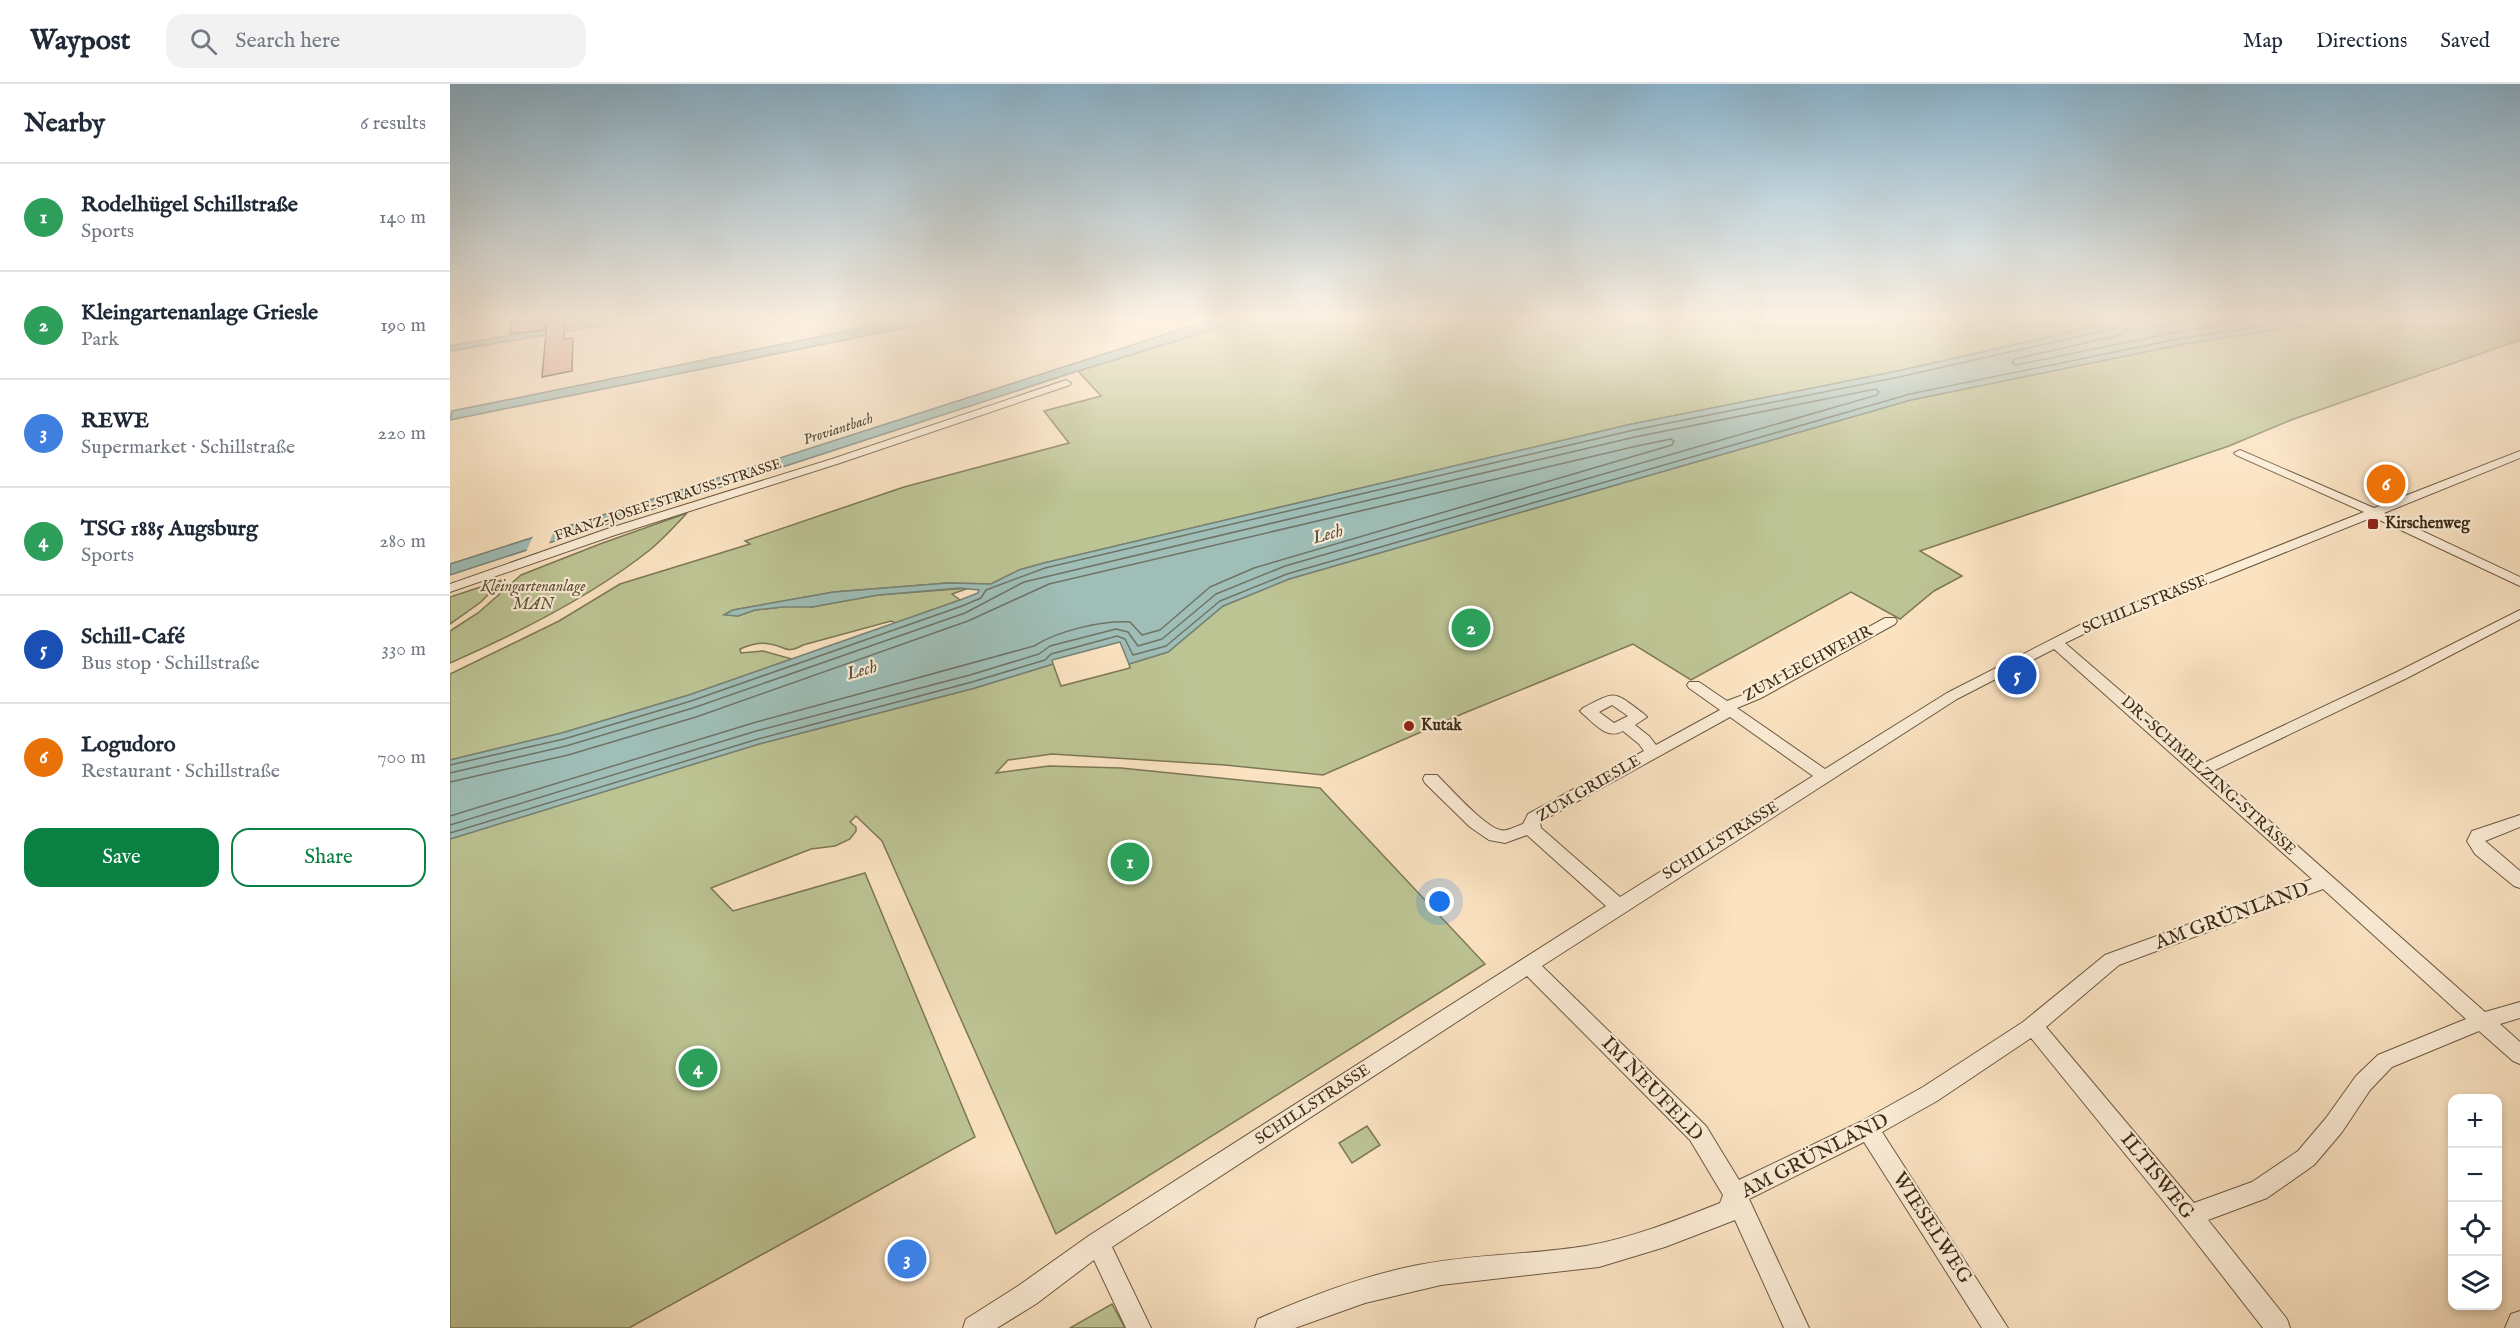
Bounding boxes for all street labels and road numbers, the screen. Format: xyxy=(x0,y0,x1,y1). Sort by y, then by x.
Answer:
street label: FRANZ-JOSEF-STRAUSS-STRASSE xyxy=(552,455,784,545)
street label: SCHILLSTRASSE xyxy=(2079,571,2211,639)
street label: ZUM LECHWEHR xyxy=(1740,621,1877,706)
street label: DR.-SCHMELZING-STRASSE xyxy=(2116,692,2300,860)
street label: ZUM GRIESLE xyxy=(1533,751,1645,827)
street label: SCHILLSTRASSE xyxy=(1659,797,1783,885)
street label: AM GRÜNLAND xyxy=(2151,877,2313,956)
street label: IM NEUFELD xyxy=(1596,1031,1708,1147)
street label: SCHILLSTRASSE xyxy=(1252,1060,1374,1150)
street label: AM GRÜNLAND xyxy=(1736,1108,1893,1204)
street label: ILTISWEG xyxy=(2114,1128,2200,1224)
street label: WIESELWEG xyxy=(1887,1167,1977,1289)

